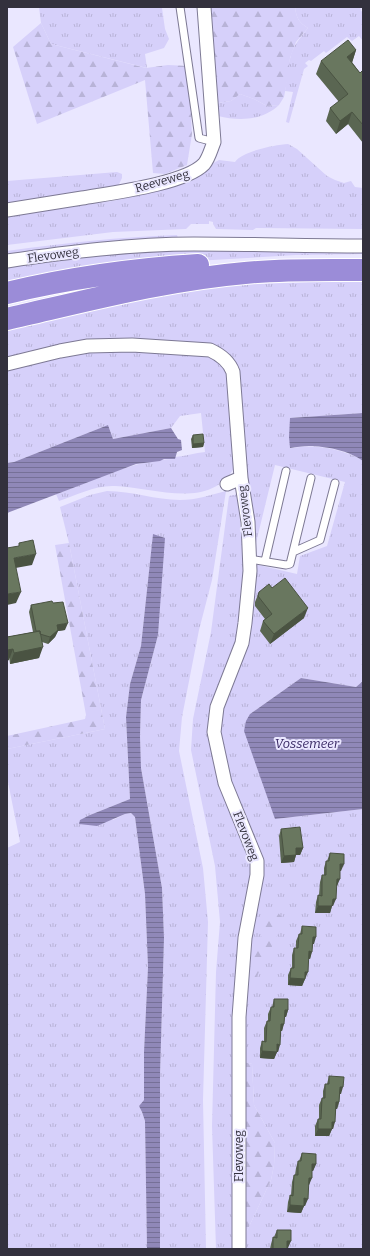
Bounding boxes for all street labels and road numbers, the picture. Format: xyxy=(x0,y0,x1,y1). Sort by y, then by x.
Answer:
street label: Reeveweg xyxy=(133,167,191,195)
street label: Flevoweg xyxy=(26,244,80,266)
street label: Flevoweg xyxy=(235,484,255,538)
street label: Flevoweg xyxy=(230,809,262,863)
street label: Flevoweg xyxy=(232,1130,246,1182)

